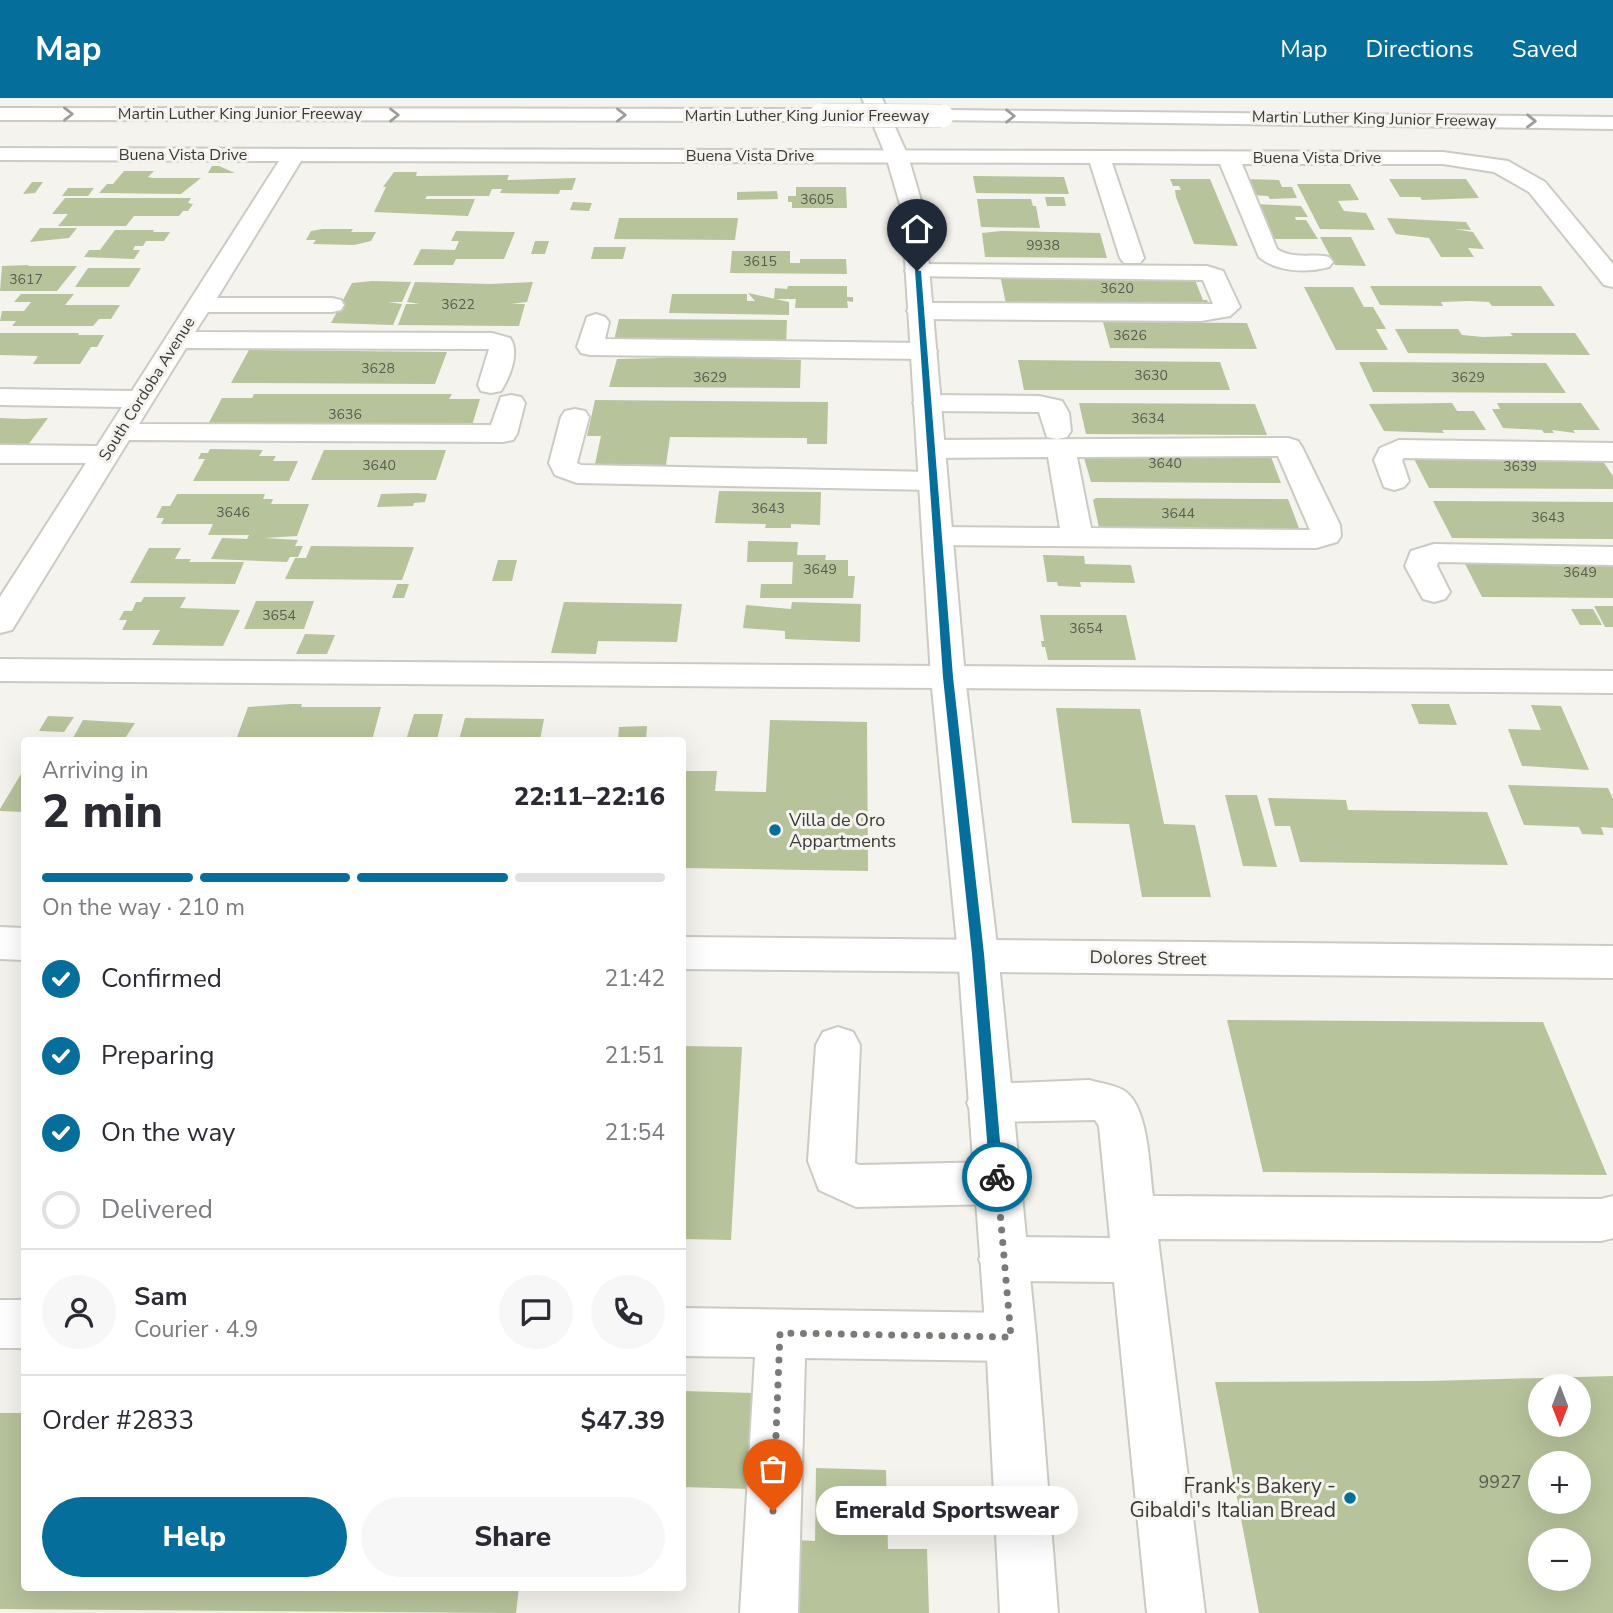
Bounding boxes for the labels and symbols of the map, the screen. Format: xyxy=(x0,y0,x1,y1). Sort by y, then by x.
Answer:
street label: Martin Luther King Junior Freeway xyxy=(118,103,363,125)
street label: Martin Luther King Junior Freeway xyxy=(685,105,930,127)
one-way arrow xyxy=(63,106,74,122)
street label: Martin Luther King Junior Freeway xyxy=(1252,106,1497,132)
one-way arrow xyxy=(389,107,399,123)
one-way arrow xyxy=(616,107,627,123)
one-way arrow xyxy=(1005,109,1016,124)
one-way arrow xyxy=(1527,113,1537,129)
street label: Buena Vista Drive xyxy=(119,144,247,166)
street label: Buena Vista Drive xyxy=(686,145,814,167)
street label: Buena Vista Drive xyxy=(1253,147,1381,169)
house number: 3605 xyxy=(800,190,834,209)
pin xyxy=(887,199,947,271)
house number: 9938 xyxy=(1026,236,1060,255)
house number: 3615 xyxy=(743,252,777,271)
house number: 3617 xyxy=(9,270,43,289)
house number: 3620 xyxy=(1100,279,1134,298)
house number: 3622 xyxy=(441,295,475,314)
street label: South Cordoba Avenue xyxy=(94,313,200,465)
house number: 3626 xyxy=(1113,326,1147,345)
house number: 3628 xyxy=(361,359,395,378)
house number: 3630 xyxy=(1134,366,1168,385)
house number: 3629 xyxy=(693,368,727,387)
house number: 3629 xyxy=(1451,368,1485,387)
house number: 3636 xyxy=(328,405,362,424)
house number: 3634 xyxy=(1131,409,1165,428)
house number: 3640 xyxy=(1148,454,1182,473)
house number: 3640 xyxy=(362,456,396,475)
house number: 3639 xyxy=(1503,457,1537,476)
house number: 3643 xyxy=(751,499,785,518)
house number: 3646 xyxy=(216,503,250,522)
house number: 3644 xyxy=(1161,504,1195,523)
house number: 3643 xyxy=(1531,508,1565,527)
house number: 3649 xyxy=(803,560,837,579)
house number: 3649 xyxy=(1563,563,1597,582)
house number: 3654 xyxy=(262,606,296,625)
house number: 3654 xyxy=(1069,619,1103,638)
place label: Villa de Oro Appartments xyxy=(788,808,896,853)
marker: Villa de Oro Appartments xyxy=(767,822,783,838)
street label: Dolores Street xyxy=(1089,945,1207,971)
courier xyxy=(962,1142,1032,1212)
north arrow xyxy=(1528,1374,1591,1437)
pin xyxy=(743,1439,803,1511)
house number: 9927 xyxy=(1478,1470,1522,1494)
place label: Frank's Bakery - Gibaldi's Italian Bread xyxy=(1130,1472,1336,1524)
callout: Emerald Sportswear xyxy=(815,1486,1078,1536)
marker: Frank's Bakery - Gibaldi's Italian Bread xyxy=(1342,1490,1358,1506)

